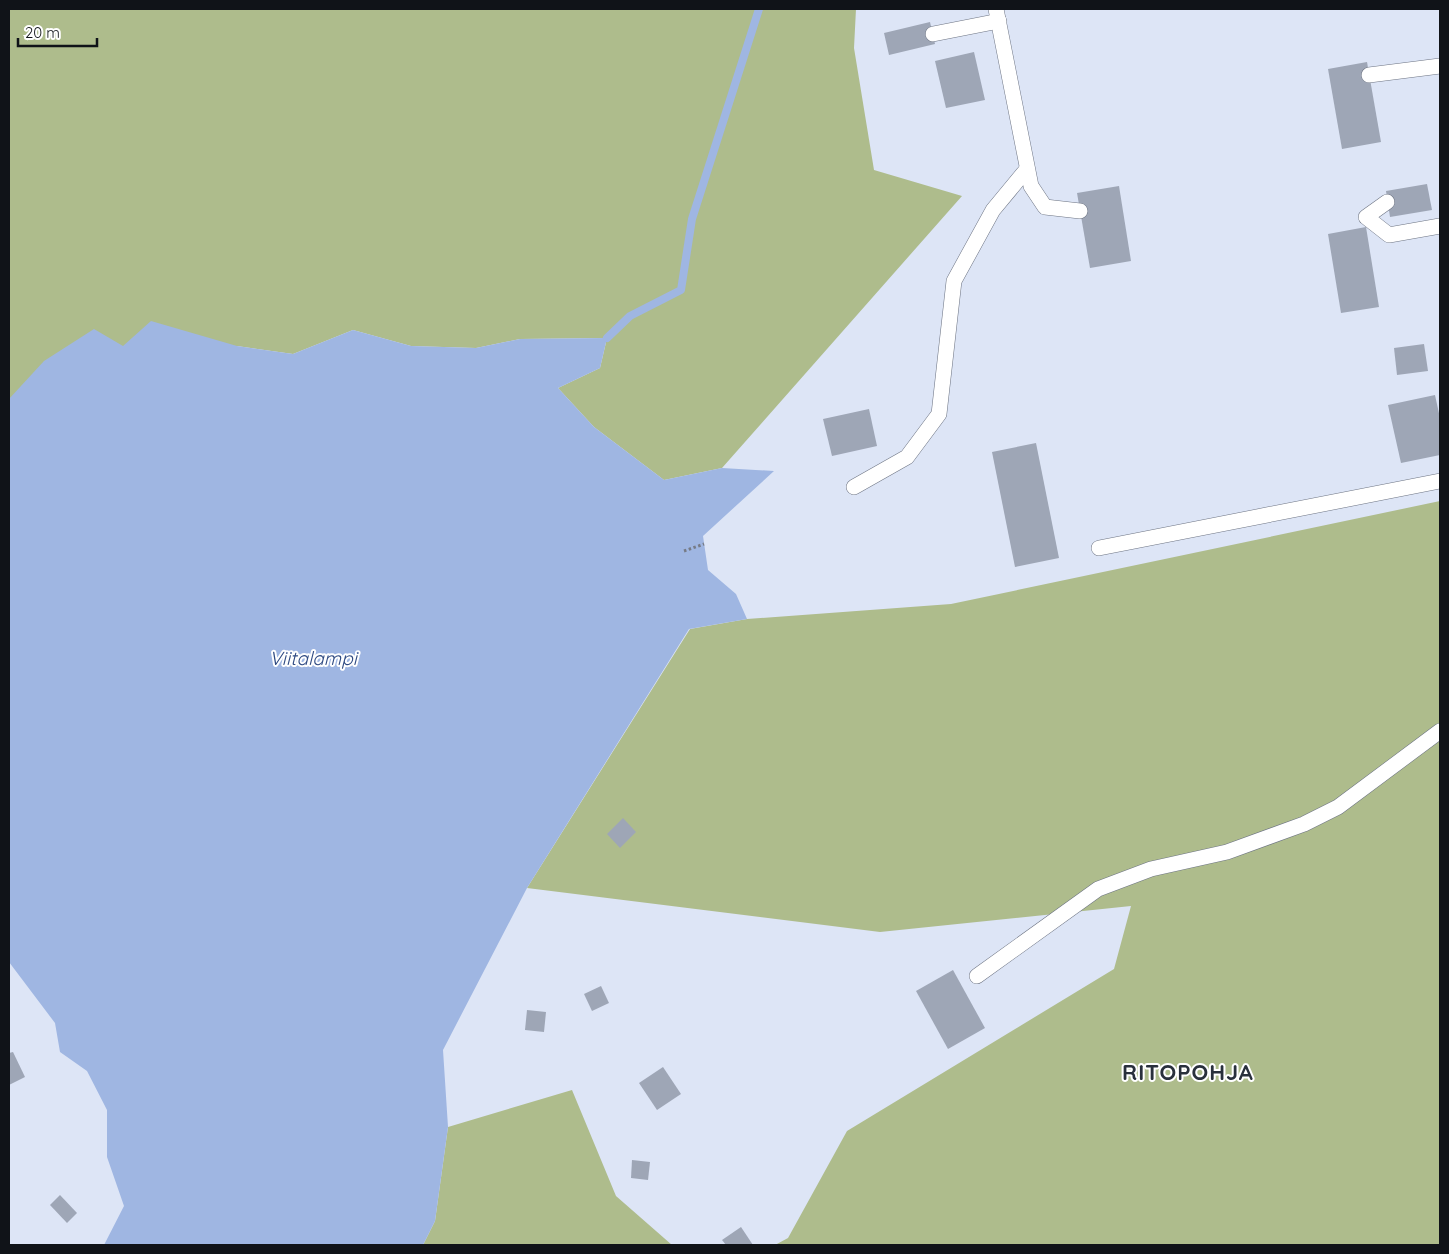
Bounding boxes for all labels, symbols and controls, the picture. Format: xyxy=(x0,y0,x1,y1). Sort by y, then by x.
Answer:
scale bar xyxy=(18,15,96,47)
text: 20 m xyxy=(25,23,60,42)
water label: Viitalampi xyxy=(269,646,359,670)
district label: RITOPOHJA xyxy=(1122,1058,1254,1086)

